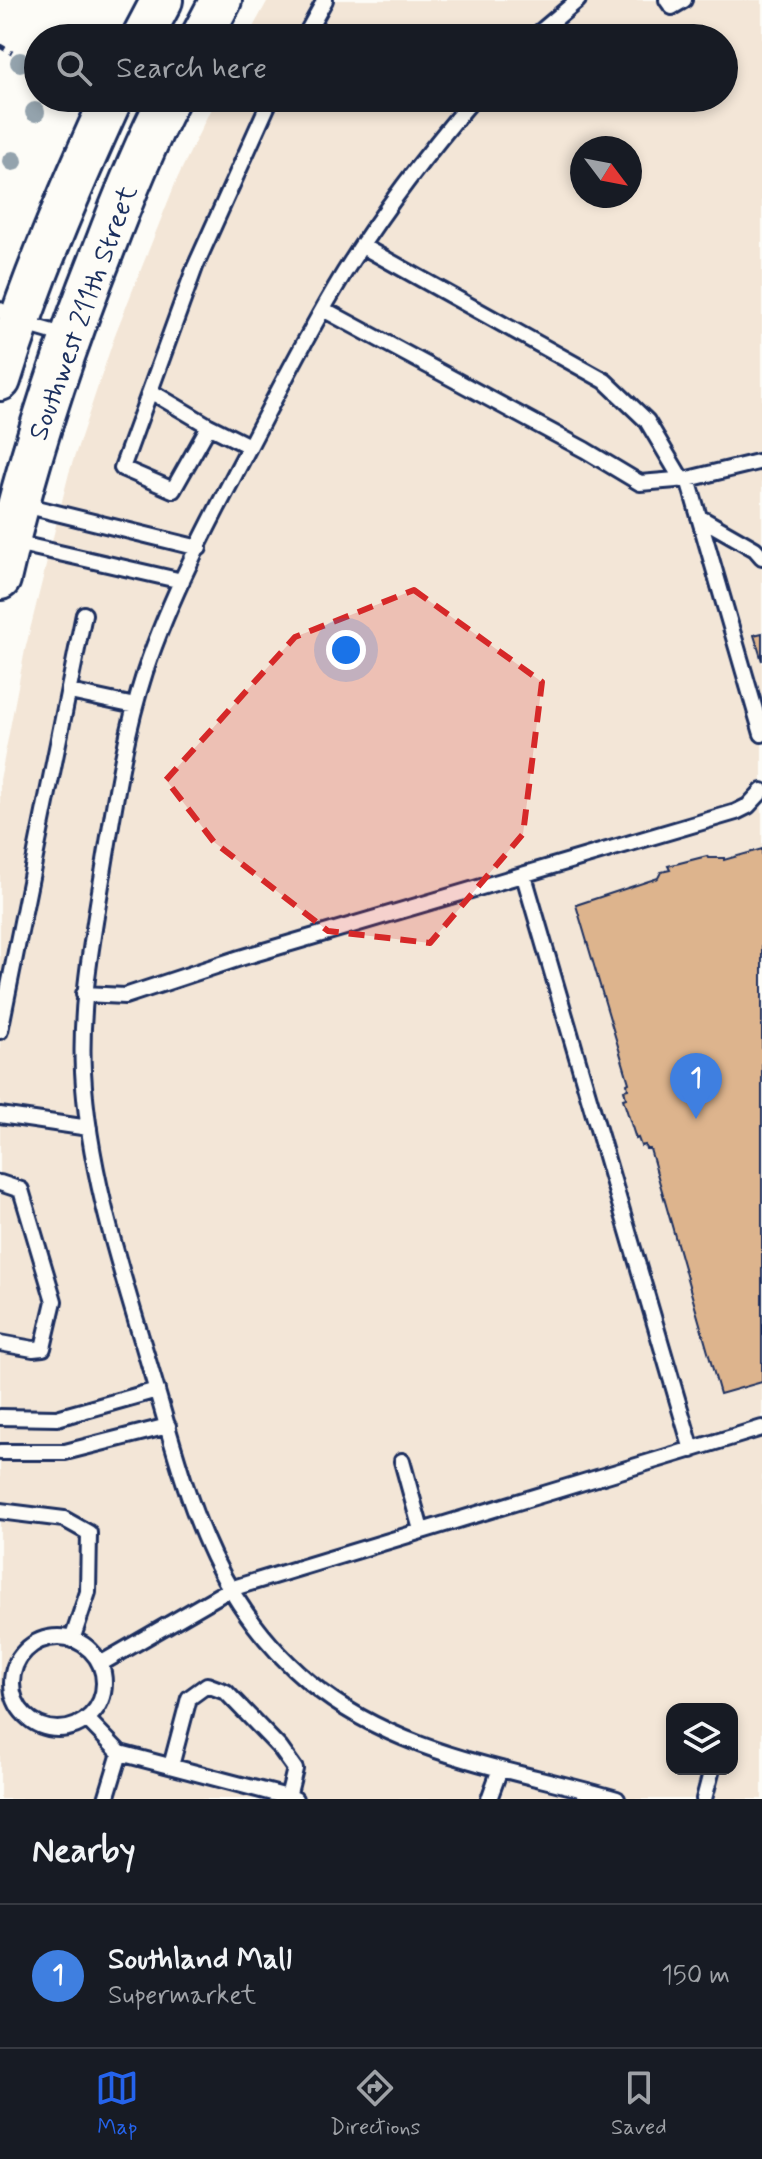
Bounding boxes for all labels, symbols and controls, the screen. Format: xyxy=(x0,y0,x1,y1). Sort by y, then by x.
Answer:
search box xyxy=(24,24,738,112)
icon: search xyxy=(52,46,96,90)
text: Search here xyxy=(116,49,267,88)
north arrow xyxy=(570,136,642,208)
street label: Southwest 211th Street xyxy=(21,180,148,446)
your location xyxy=(326,630,366,670)
pin: 1 xyxy=(670,1053,722,1119)
map controls xyxy=(666,1703,738,1775)
button: layers xyxy=(666,1703,738,1775)
text: Nearby xyxy=(32,1829,136,1874)
text: Southland Mall xyxy=(108,1940,292,1979)
text: 1 xyxy=(52,1959,64,1993)
text: 150 m xyxy=(661,1959,730,1993)
text: Supermarket xyxy=(108,1979,256,2013)
tab: Map xyxy=(95,2066,139,2142)
tab: Directions xyxy=(330,2066,420,2142)
tab: Saved xyxy=(611,2066,667,2142)

